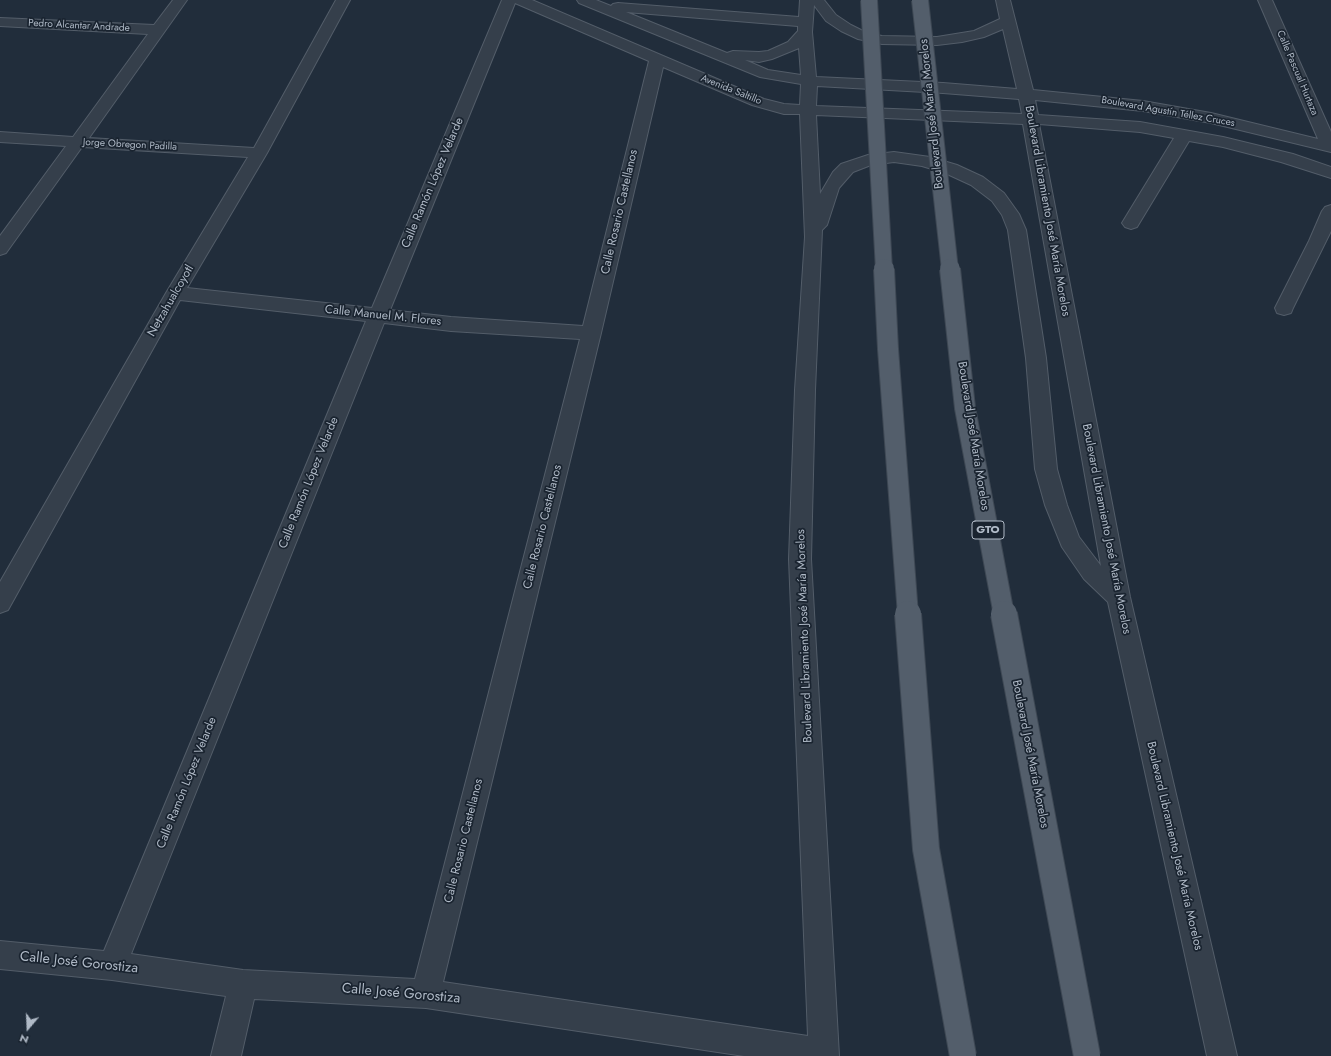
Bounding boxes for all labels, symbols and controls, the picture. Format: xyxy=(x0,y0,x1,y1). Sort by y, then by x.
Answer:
street label: Pedro Alcantar Andrade xyxy=(28,17,130,35)
street label: Calle Pascual Hurtaza xyxy=(1274,29,1320,117)
street label: Boulevard José María Morelos xyxy=(917,38,947,190)
street label: Avenida Saltillo xyxy=(699,72,763,108)
street label: Boulevard Agustín Téllez Cruces xyxy=(1100,94,1236,130)
street label: Boulevard Libramiento José María Morelos xyxy=(1021,104,1073,318)
street label: Calle Ramón López Velarde xyxy=(399,116,467,250)
street label: Jorge Obregon Padilla xyxy=(83,137,177,153)
street label: Calle Rosario Castellanos xyxy=(599,148,641,276)
street label: Netzahualcoyotl xyxy=(145,263,197,339)
street label: Calle Manuel M. Flores xyxy=(324,303,442,329)
street label: Boulevard José María Morelos xyxy=(954,361,992,511)
street label: Calle Ramón López Velarde xyxy=(276,415,342,551)
street label: Boulevard Libramiento José María Morelos xyxy=(1079,423,1133,635)
street label: Calle Rosario Castellanos xyxy=(521,463,565,591)
road number: GTO xyxy=(972,521,1004,539)
street label: Boulevard Libramiento José María Morelos xyxy=(794,529,816,743)
street label: Boulevard José María Morelos xyxy=(1009,679,1051,829)
street label: Calle Ramón López Velarde xyxy=(154,715,220,851)
street label: Boulevard Libramiento José María Morelos xyxy=(1143,740,1205,952)
street label: Calle Rosario Castellanos xyxy=(442,777,486,905)
street label: Calle José Gorostiza xyxy=(19,948,139,978)
street label: Calle José Gorostiza xyxy=(341,980,461,1008)
north arrow xyxy=(8,1008,48,1048)
text: N xyxy=(17,1030,31,1048)

